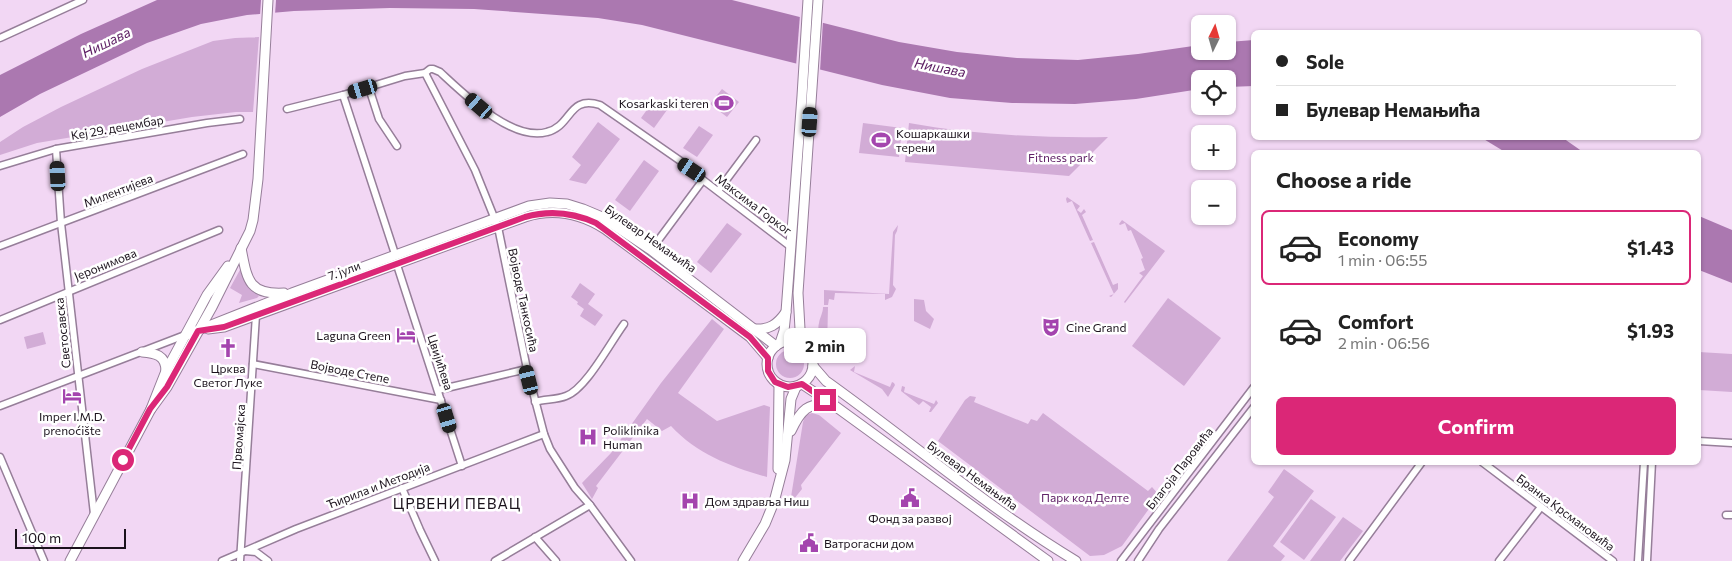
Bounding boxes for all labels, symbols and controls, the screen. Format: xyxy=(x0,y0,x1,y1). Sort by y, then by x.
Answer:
north arrow xyxy=(1191,15,1236,60)
map controls xyxy=(1191,15,1236,225)
water label: Нишава xyxy=(79,23,133,61)
text: Sole xyxy=(1306,50,1344,73)
water label: Нишава xyxy=(913,54,967,80)
button: locate xyxy=(1191,70,1236,115)
car xyxy=(346,77,379,101)
car xyxy=(462,90,495,122)
sports icon: Kosarkaski teren xyxy=(713,92,735,114)
place label: Kosarkaski teren xyxy=(619,96,709,110)
text: Булевар Немањића xyxy=(1306,98,1480,121)
car xyxy=(801,107,818,137)
street label: Кеј 29. децембар xyxy=(70,112,164,142)
button: + xyxy=(1191,125,1236,170)
place label: Кошаркашки терени xyxy=(896,126,970,154)
sports icon: Кошаркашки терени xyxy=(870,129,892,151)
park label: Fitness park xyxy=(1028,150,1094,164)
car xyxy=(675,155,708,185)
car xyxy=(49,161,66,191)
text: Choose a ride xyxy=(1276,166,1411,193)
street label: Милентијева xyxy=(81,170,155,210)
street label: Максима Горког xyxy=(713,171,795,237)
button: − xyxy=(1191,180,1236,225)
street label: Булевар Немањића xyxy=(603,201,699,275)
icon: car xyxy=(1278,225,1323,270)
text: Economy xyxy=(1338,227,1419,250)
text: $1.43 xyxy=(1627,236,1674,259)
street label: Јеронимова xyxy=(72,245,139,284)
street label: Војводе Танкосића xyxy=(506,247,542,353)
text: 1 min · 06:55 xyxy=(1338,250,1427,269)
street label: 7. јули xyxy=(326,258,362,282)
street label: Светосавска xyxy=(51,297,73,369)
icon: car xyxy=(1278,308,1323,353)
text: Comfort xyxy=(1338,310,1414,333)
theatre icon: Cine Grand xyxy=(1040,316,1062,338)
text: $1.93 xyxy=(1627,319,1674,342)
place label: Cine Grand xyxy=(1066,320,1126,334)
hotel icon: Laguna Green xyxy=(395,324,417,346)
place label: Laguna Green xyxy=(316,328,391,342)
callout: 2 min xyxy=(784,328,866,362)
street label: Цвијићева xyxy=(425,332,457,392)
text: 2 min · 06:56 xyxy=(1338,333,1430,352)
text: 2 min xyxy=(805,336,845,355)
church icon: Црква Светог Луке xyxy=(217,337,239,359)
street label: Војводе Степе xyxy=(309,356,391,386)
place label: Црква Светог Луке xyxy=(194,361,262,389)
car xyxy=(518,364,539,396)
hotel icon: Imper I.M.D. prenoćište xyxy=(61,385,83,407)
route end xyxy=(814,389,836,411)
button: Confirm xyxy=(1276,397,1676,455)
car xyxy=(435,401,458,435)
street label: Првомајска xyxy=(229,404,247,470)
place label: Imper I.M.D. prenoćište xyxy=(39,409,105,437)
place label: Poliklinika Human xyxy=(603,423,659,451)
street label: Благоја Паровића xyxy=(1143,424,1215,512)
hospital icon: Poliklinika Human xyxy=(577,426,599,448)
street label: Булевар Немањића xyxy=(925,438,1021,512)
route start xyxy=(112,449,134,471)
street label: Ћирила и Методија xyxy=(325,459,431,511)
street label: Бранка Крсмановића xyxy=(1514,471,1618,553)
public building icon: Фонд за развој xyxy=(899,487,921,509)
hospital icon: Дом здравља Ниш xyxy=(679,490,701,512)
park label: Парк код Делте xyxy=(1041,490,1129,504)
district label: ЦРВЕНИ ПЕВАЦ xyxy=(393,494,521,512)
place label: Дом здравља Ниш xyxy=(705,494,809,508)
place label: Фонд за развој xyxy=(868,511,952,525)
scale bar xyxy=(15,526,126,549)
text: 100 m xyxy=(22,529,61,546)
public building icon: Ватрогасни дом xyxy=(798,532,820,554)
place label: Ватрогасни дом xyxy=(824,536,914,550)

